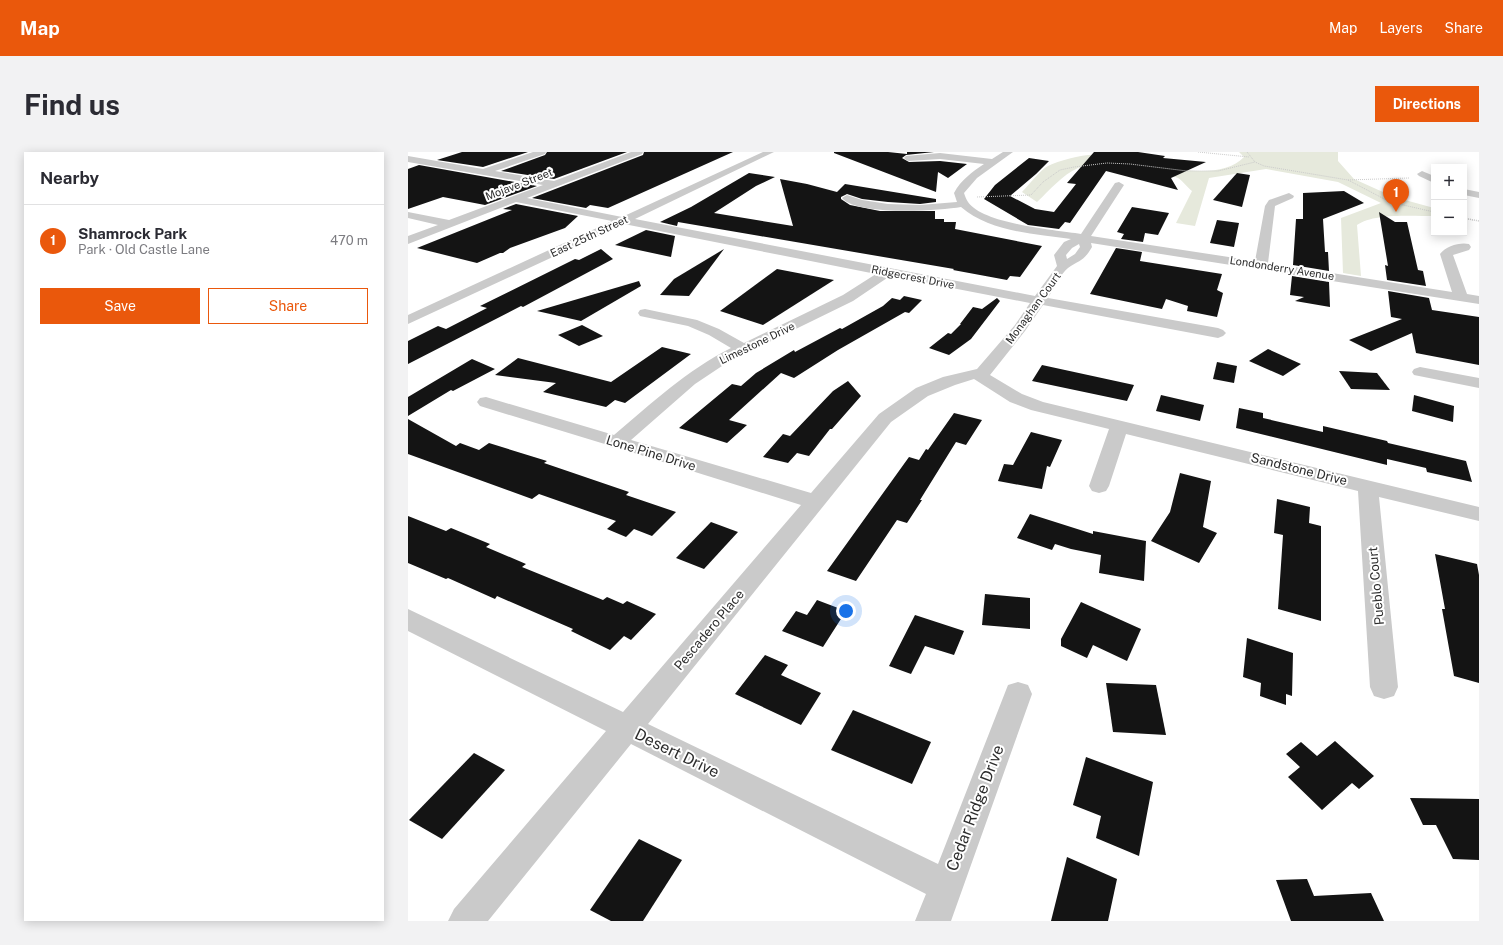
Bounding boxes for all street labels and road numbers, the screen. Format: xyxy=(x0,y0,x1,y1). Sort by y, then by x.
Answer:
street label: Mojave Street xyxy=(484,166,554,202)
street label: East 25th Street xyxy=(548,213,630,259)
street label: Londonderry Avenue xyxy=(1229,254,1335,282)
street label: Ridgecrest Drive xyxy=(870,263,956,291)
street label: Monaghan Court xyxy=(1003,270,1063,346)
street label: Limestone Drive xyxy=(717,320,797,366)
street label: Lone Pine Drive xyxy=(604,432,698,474)
street label: Sandstone Drive xyxy=(1249,450,1349,488)
street label: Pueblo Court xyxy=(1365,546,1387,626)
street label: Pescadero Place xyxy=(671,587,747,673)
street label: Desert Drive xyxy=(632,724,722,782)
street label: Cedar Ridge Drive xyxy=(942,742,1008,874)

